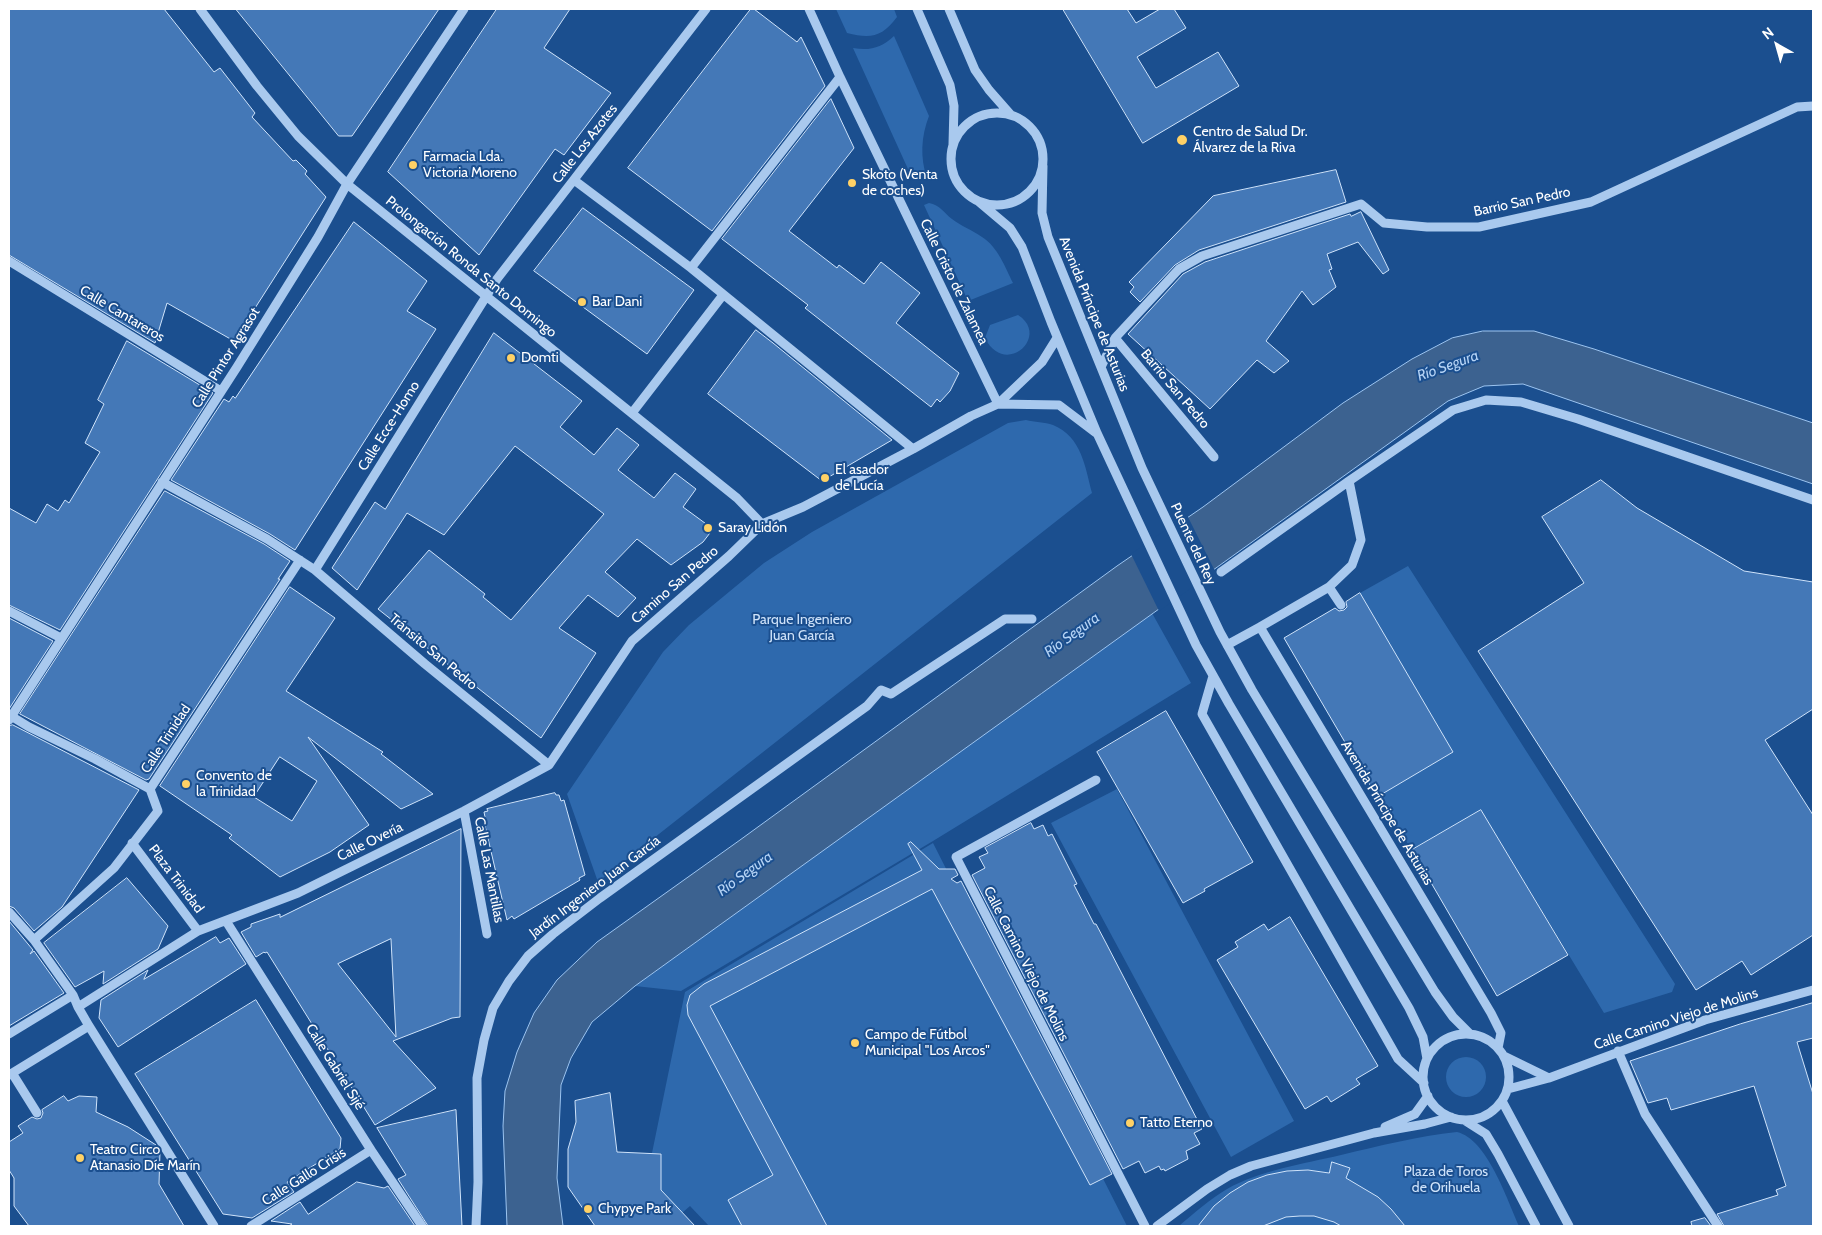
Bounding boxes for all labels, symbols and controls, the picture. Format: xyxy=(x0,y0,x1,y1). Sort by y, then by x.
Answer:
north arrow xyxy=(1752,20,1802,70)
text: N xyxy=(1758,23,1777,43)
street label: Calle Los Azotes xyxy=(549,101,621,187)
place label: Centro de Salud Dr. Álvarez de la Riva xyxy=(1193,124,1308,156)
marker: Centro de Salud Dr. Álvarez de la Riva xyxy=(1175,133,1189,147)
place label: Farmacia Lda. Victoria Moreno xyxy=(423,149,517,182)
marker: Farmacia Lda. Victoria Moreno xyxy=(407,159,419,171)
place label: Skoto (Venta de coches) xyxy=(862,167,938,200)
marker: Skoto (Venta de coches) xyxy=(846,177,858,189)
street label: Barrio San Pedro xyxy=(1472,184,1572,220)
street label: Prolongación Ronda Santo Domingo xyxy=(382,193,560,341)
street label: Calle Cristo de Zalamea xyxy=(916,216,992,348)
street label: Avenida Príncipe de Asturias xyxy=(1055,234,1133,394)
street label: Calle Cantareros xyxy=(77,282,167,346)
place label: Bar Dani xyxy=(592,294,642,310)
marker: Bar Dani xyxy=(576,296,588,308)
street label: Calle Pintor Agrasot xyxy=(188,305,264,411)
street label: Barrio San Pedro xyxy=(1137,346,1213,432)
water label: Río Segura xyxy=(1415,347,1481,385)
place label: Domti xyxy=(521,350,559,366)
marker: Domti xyxy=(505,352,517,364)
street label: Calle Ecce-Homo xyxy=(355,378,423,474)
place label: El asador de Lucía xyxy=(835,462,888,494)
marker: El asador de Lucía xyxy=(819,472,831,484)
street label: Puente del Rey xyxy=(1167,500,1219,588)
place label: Saray Lidón xyxy=(718,520,787,536)
marker: Saray Lidón xyxy=(702,522,714,534)
street label: Camino San Pedro xyxy=(628,543,722,627)
water label: Río Segura xyxy=(1041,609,1103,661)
street label: Tránsito San Pedro xyxy=(385,610,481,694)
park label: Parque Ingeniero Juan García xyxy=(752,612,852,644)
street label: Calle Trinidad xyxy=(137,701,195,777)
street label: Avenida Príncipe de Asturias xyxy=(1337,738,1437,888)
place label: Convento de la Trinidad xyxy=(196,768,272,800)
marker: Convento de la Trinidad xyxy=(180,778,192,790)
street label: Calle Las Mantillas xyxy=(471,816,507,924)
street label: Calle Overía xyxy=(334,819,406,865)
street label: Jardín Ingeniero Juan García xyxy=(526,832,664,942)
street label: Plaza Trinidad xyxy=(145,842,207,916)
water label: Río Segura xyxy=(714,848,776,900)
street label: Calle Camino Viejo de Molins xyxy=(980,884,1072,1044)
street label: Calle Camino Viejo de Molins xyxy=(1592,985,1760,1053)
street label: Calle Gabriel Sijé xyxy=(302,1021,368,1113)
place label: Campo de Fútbol Municipal "Los Arcos" xyxy=(865,1027,990,1060)
marker: Campo de Fútbol Municipal "Los Arcos" xyxy=(849,1037,861,1049)
place label: Tatto Eterno xyxy=(1140,1115,1213,1131)
marker: Tatto Eterno xyxy=(1124,1117,1136,1129)
place label: Teatro Circo Atanasio Díe Marín xyxy=(90,1142,200,1174)
street label: Calle Gallo Crisis xyxy=(259,1144,349,1210)
marker: Teatro Circo Atanasio Díe Marín xyxy=(74,1152,86,1164)
park label: Plaza de Toros de Orihuela xyxy=(1404,1164,1488,1196)
place label: Chypye Park xyxy=(598,1201,671,1217)
marker: Chypye Park xyxy=(582,1203,594,1215)

